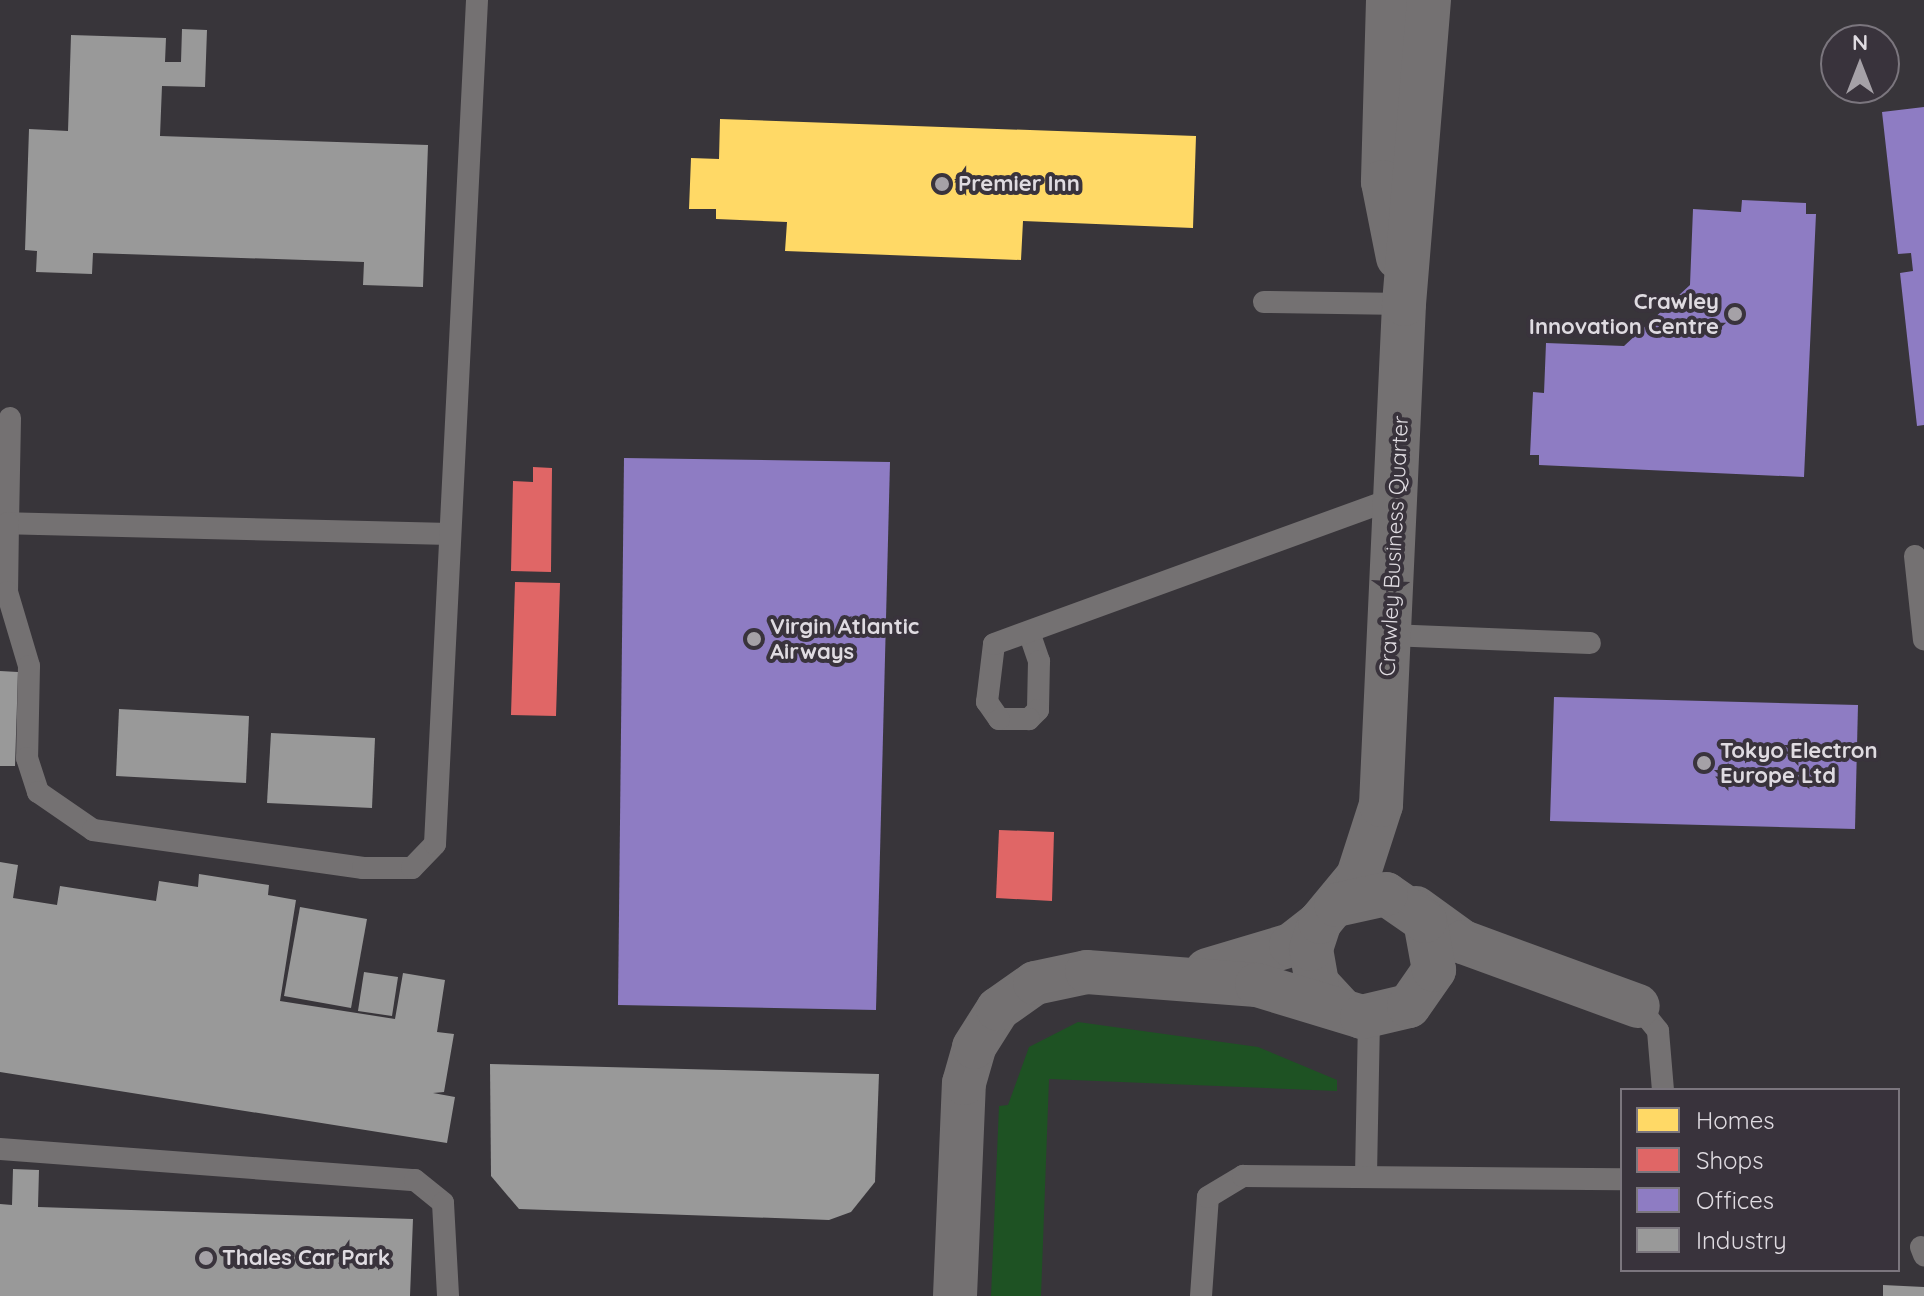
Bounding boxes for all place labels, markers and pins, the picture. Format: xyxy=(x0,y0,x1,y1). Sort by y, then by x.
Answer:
place label: Premier Inn xyxy=(958,171,1080,197)
marker: Premier Inn xyxy=(933,175,951,193)
place label: Crawley Innovation Centre xyxy=(1529,288,1719,340)
marker: Crawley Innovation Centre xyxy=(1726,305,1744,323)
place label: Virgin Atlantic Airways xyxy=(770,613,919,664)
marker: Virgin Atlantic Airways xyxy=(745,630,763,648)
place label: Tokyo Electron Europe Ltd xyxy=(1720,737,1878,788)
marker: Tokyo Electron Europe Ltd xyxy=(1695,754,1713,772)
place label: Thales Car Park xyxy=(222,1245,390,1271)
marker: Thales Car Park xyxy=(197,1249,215,1267)

